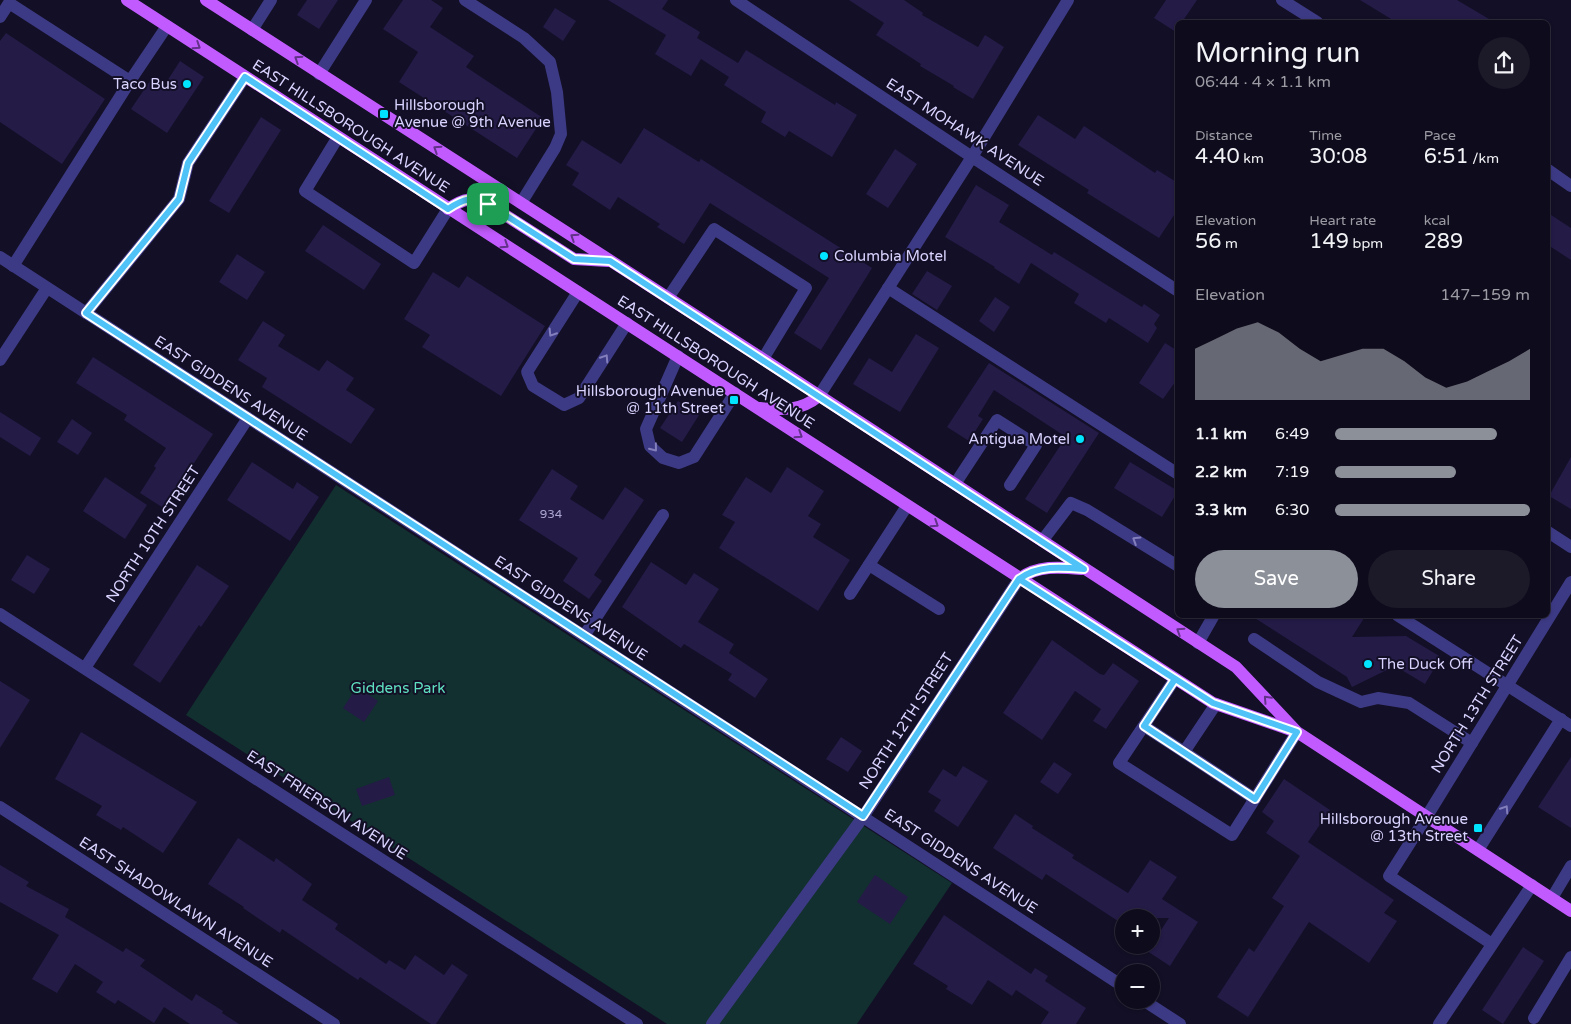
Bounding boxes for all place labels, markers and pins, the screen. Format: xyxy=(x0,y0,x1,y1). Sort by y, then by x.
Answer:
place label: Taco Bus xyxy=(113,75,177,93)
marker: Taco Bus xyxy=(181,78,193,90)
place label: Hillsborough Avenue @ 9th Avenue xyxy=(394,96,551,131)
marker: Hillsborough Avenue @ 9th Avenue xyxy=(378,108,390,120)
pin xyxy=(467,183,509,225)
place label: Columbia Motel xyxy=(834,247,947,265)
marker: Columbia Motel xyxy=(818,250,830,262)
place label: Hillsborough Avenue @ 11th Street xyxy=(576,382,724,417)
marker: Hillsborough Avenue @ 11th Street xyxy=(728,394,740,406)
place label: Antigua Motel xyxy=(968,430,1070,448)
marker: Antigua Motel xyxy=(1074,433,1086,445)
place label: The Duck Off xyxy=(1378,655,1473,673)
marker: The Duck Off xyxy=(1362,658,1374,670)
place label: Hillsborough Avenue @ 13th Street xyxy=(1320,810,1468,845)
marker: Hillsborough Avenue @ 13th Street xyxy=(1472,822,1484,834)

